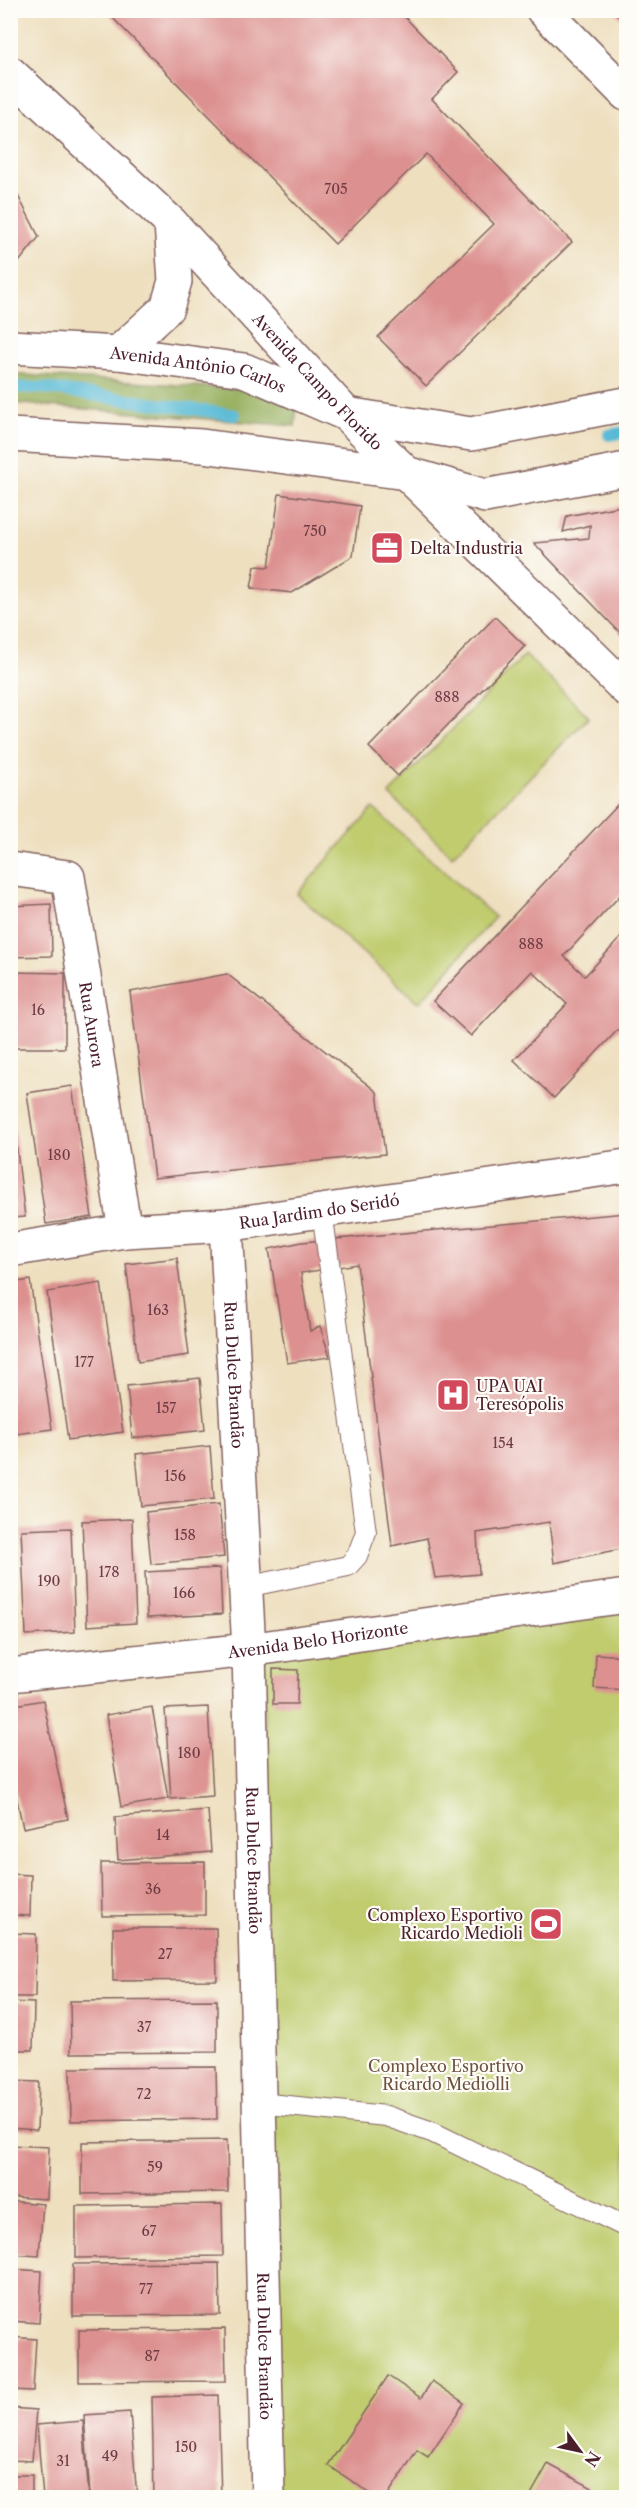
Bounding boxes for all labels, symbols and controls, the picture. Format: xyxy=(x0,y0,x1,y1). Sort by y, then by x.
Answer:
house number: 705 xyxy=(324,180,348,198)
street label: Avenida Campo Florido xyxy=(248,308,387,454)
street label: Avenida Antônio Carlos xyxy=(108,343,289,397)
house number: 750 xyxy=(303,522,327,540)
office icon: Delta Industria xyxy=(369,530,405,566)
place label: Delta Industria xyxy=(410,538,524,558)
house number: 888 xyxy=(435,688,459,706)
house number: 888 xyxy=(519,935,543,953)
street label: Rua Aurora xyxy=(75,980,109,1069)
house number: 16 xyxy=(31,1001,45,1019)
house number: 180 xyxy=(47,1146,71,1164)
street label: Rua Jardim do Seridó xyxy=(238,1190,401,1233)
house number: 163 xyxy=(147,1301,169,1319)
street label: Rua Dulce Brandão xyxy=(220,1301,248,1449)
house number: 177 xyxy=(74,1353,94,1371)
place label: UPA UAI Teresópolis xyxy=(476,1376,564,1414)
hospital icon: UPA UAI Teresópolis xyxy=(435,1377,471,1413)
house number: 157 xyxy=(156,1399,176,1417)
house number: 154 xyxy=(492,1434,514,1452)
house number: 156 xyxy=(164,1467,186,1485)
house number: 158 xyxy=(174,1526,196,1544)
house number: 178 xyxy=(98,1563,120,1581)
house number: 190 xyxy=(38,1572,61,1590)
house number: 166 xyxy=(173,1584,195,1602)
street label: Avenida Belo Horizonte xyxy=(226,1617,409,1662)
house number: 180 xyxy=(177,1744,201,1762)
street label: Rua Dulce Brandão xyxy=(242,1786,265,1935)
house number: 14 xyxy=(156,1826,170,1844)
house number: 36 xyxy=(145,1880,161,1898)
place label: Complexo Esportivo Ricardo Medioli xyxy=(367,1905,523,1943)
sports icon: Complexo Esportivo Ricardo Medioli xyxy=(528,1906,564,1942)
house number: 27 xyxy=(158,1945,173,1963)
house number: 37 xyxy=(137,2018,151,2036)
park label: Complexo Esportivo Ricardo Mediolli xyxy=(368,2056,524,2094)
house number: 72 xyxy=(137,2085,151,2103)
house number: 59 xyxy=(147,2158,163,2176)
house number: 67 xyxy=(142,2222,157,2240)
street label: Rua Dulce Brandão xyxy=(253,2272,276,2420)
house number: 77 xyxy=(139,2280,153,2298)
house number: 87 xyxy=(144,2347,160,2365)
north arrow xyxy=(550,2421,610,2481)
house number: 150 xyxy=(175,2438,197,2456)
house number: 49 xyxy=(102,2447,118,2465)
text: N xyxy=(580,2448,605,2471)
house number: 31 xyxy=(56,2452,70,2470)

